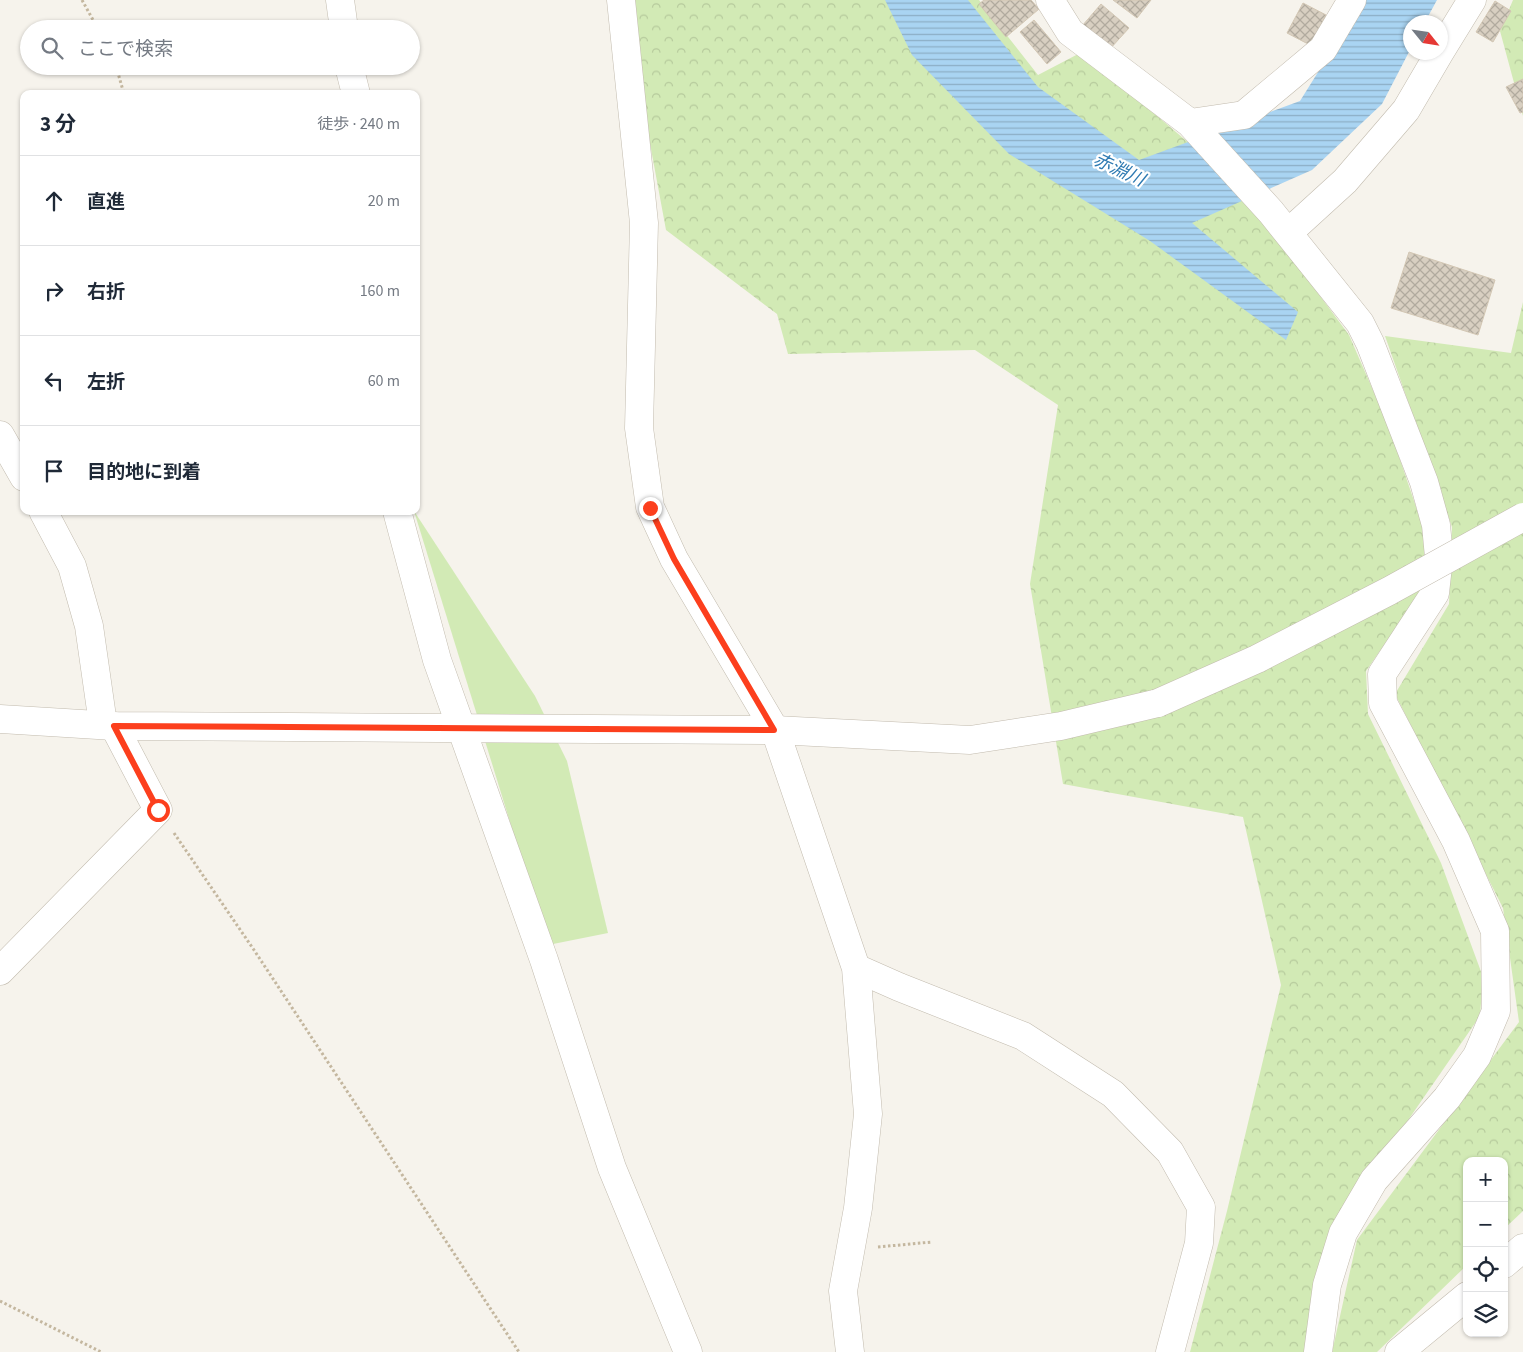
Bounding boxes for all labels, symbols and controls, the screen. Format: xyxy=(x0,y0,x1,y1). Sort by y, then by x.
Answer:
north arrow xyxy=(1403,15,1448,60)
search box xyxy=(20,20,420,75)
icon: search xyxy=(38,34,66,62)
text: ここで検索 xyxy=(78,36,173,63)
text: 3 分 xyxy=(40,109,76,139)
text: 徒歩 · 240 m xyxy=(317,113,400,135)
water label: 赤淵川 xyxy=(1089,147,1151,194)
icon: ahead xyxy=(40,187,68,215)
text: 直進 xyxy=(87,189,125,216)
text: 20 m xyxy=(368,190,400,212)
icon: right xyxy=(40,277,68,305)
text: 右折 xyxy=(87,279,125,306)
text: 160 m xyxy=(360,280,400,302)
icon: left xyxy=(40,367,68,395)
text: 左折 xyxy=(87,369,125,396)
text: 60 m xyxy=(368,370,400,392)
icon: arrive xyxy=(40,457,68,485)
text: 目的地に到着 xyxy=(87,459,201,486)
route end xyxy=(639,497,662,520)
route start xyxy=(147,799,170,822)
map controls xyxy=(1463,1157,1508,1337)
button: + xyxy=(1463,1157,1508,1202)
button: − xyxy=(1463,1202,1508,1247)
button: locate xyxy=(1463,1247,1508,1292)
button: layers xyxy=(1463,1292,1508,1337)

